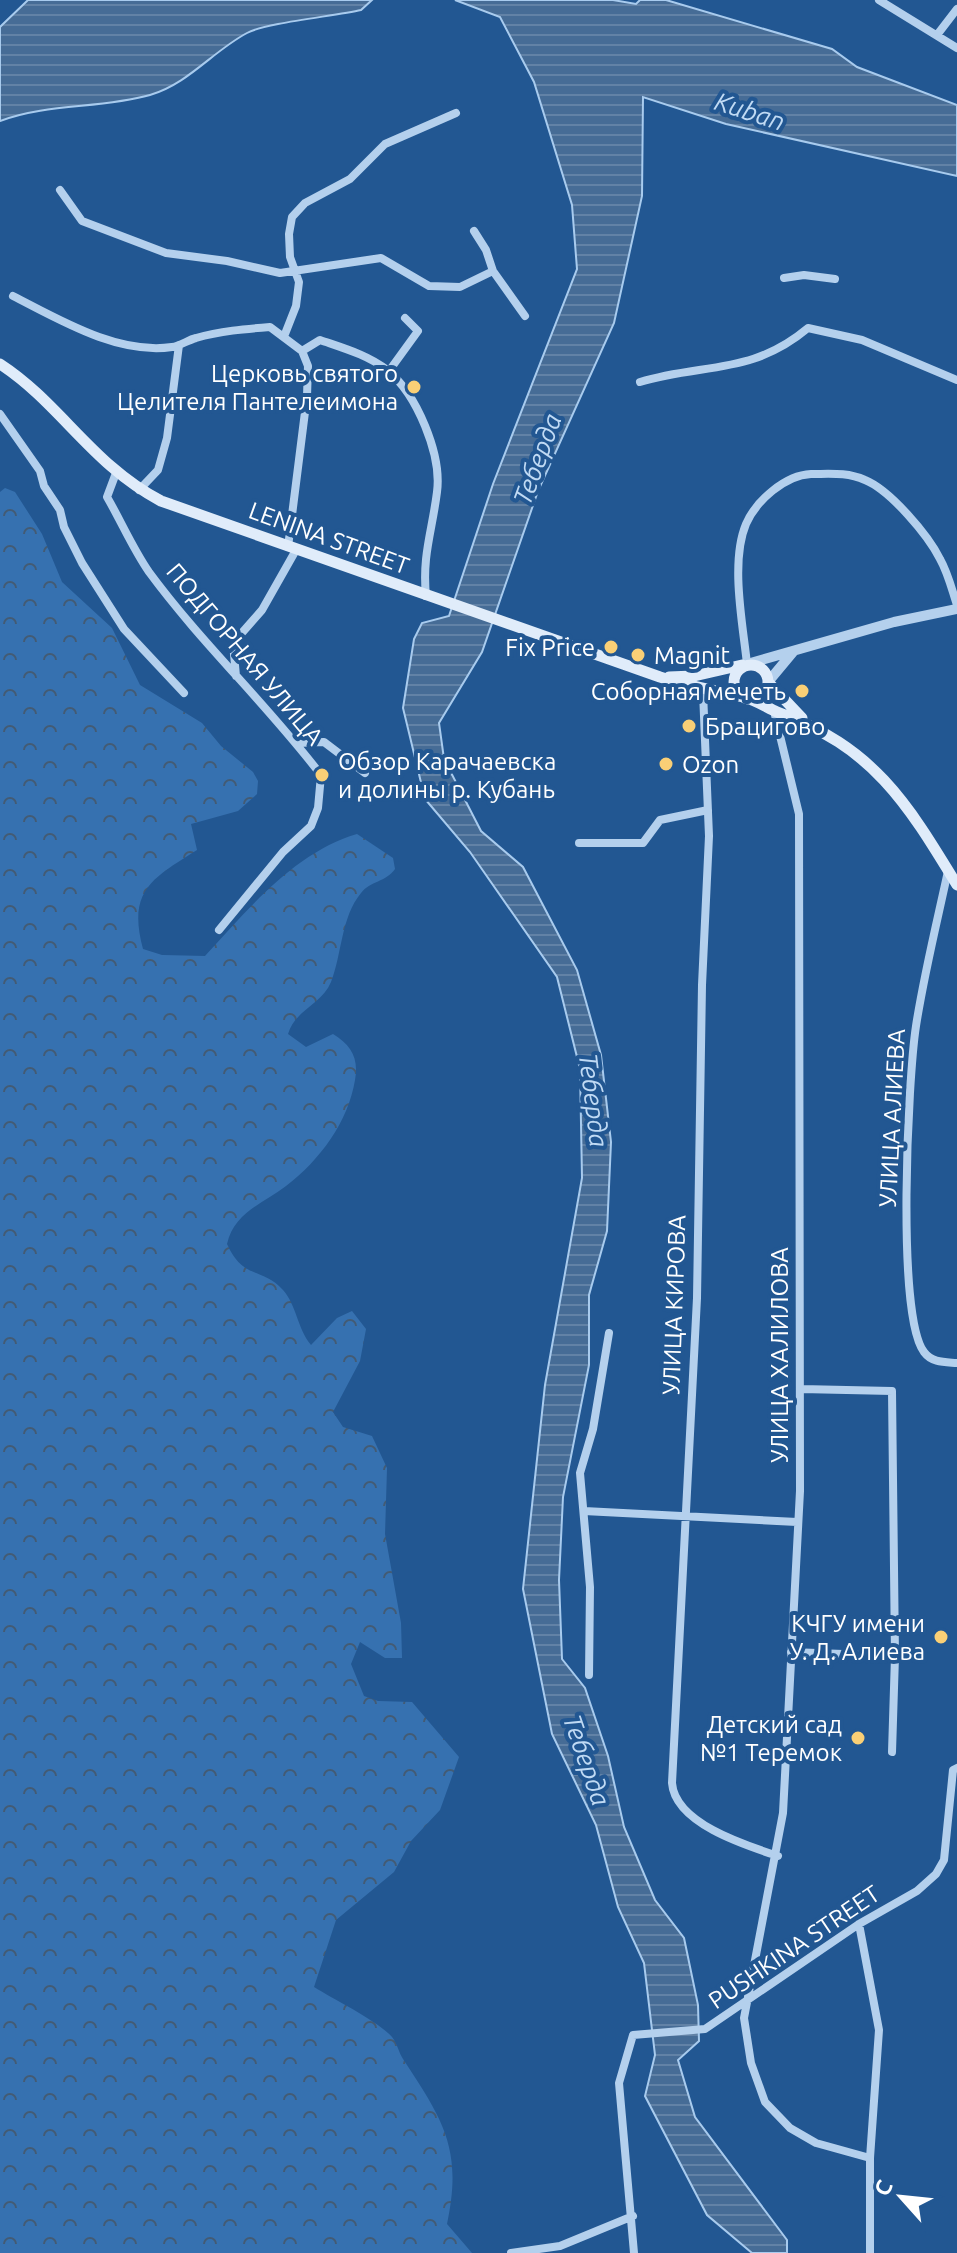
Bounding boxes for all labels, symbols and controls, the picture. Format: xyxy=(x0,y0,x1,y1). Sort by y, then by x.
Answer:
water label: Kuban xyxy=(711,86,789,136)
place label: Церковь святого Целителя Пантелеимона xyxy=(117,360,398,415)
marker: Церковь святого Целителя Пантелеимона xyxy=(405,378,423,396)
water label: Теберда xyxy=(507,410,567,508)
street label: LENINA STREET xyxy=(245,497,413,579)
street label: ПОДГОРНАЯ УЛИЦА xyxy=(161,558,329,750)
place label: Fix Price xyxy=(505,634,595,661)
marker: Fix Price xyxy=(602,638,620,656)
place label: Magnit xyxy=(654,642,731,669)
marker: Magnit xyxy=(629,646,647,664)
place label: Соборная мечеть xyxy=(591,678,786,705)
marker: Соборная мечеть xyxy=(793,682,811,700)
place label: Брацигово xyxy=(705,713,825,740)
marker: Брацигово xyxy=(680,717,698,735)
place label: Обзор Карачаевска и долины р. Кубань xyxy=(338,748,556,803)
place label: Ozon xyxy=(682,751,739,778)
marker: Ozon xyxy=(657,755,675,773)
marker: Обзор Карачаевска и долины р. Кубань xyxy=(313,766,331,784)
street label: УЛИЦА АЛИЕВА xyxy=(874,1028,910,1208)
water label: Теберда xyxy=(574,1051,614,1149)
street label: УЛИЦА КИРОВА xyxy=(657,1214,691,1396)
street label: УЛИЦА ХАЛИЛОВА xyxy=(766,1247,793,1463)
place label: КЧГУ имени У. Д. Алиева xyxy=(790,1610,925,1665)
marker: КЧГУ имени У. Д. Алиева xyxy=(932,1628,950,1646)
water label: Теберда xyxy=(558,1711,616,1809)
place label: Детский сад №1 Теремок xyxy=(700,1711,842,1766)
marker: Детский сад №1 Теремок xyxy=(849,1729,867,1747)
street label: PUSHKINA STREET xyxy=(703,1880,885,2014)
north arrow xyxy=(861,2157,941,2237)
text: С xyxy=(868,2176,897,2200)

